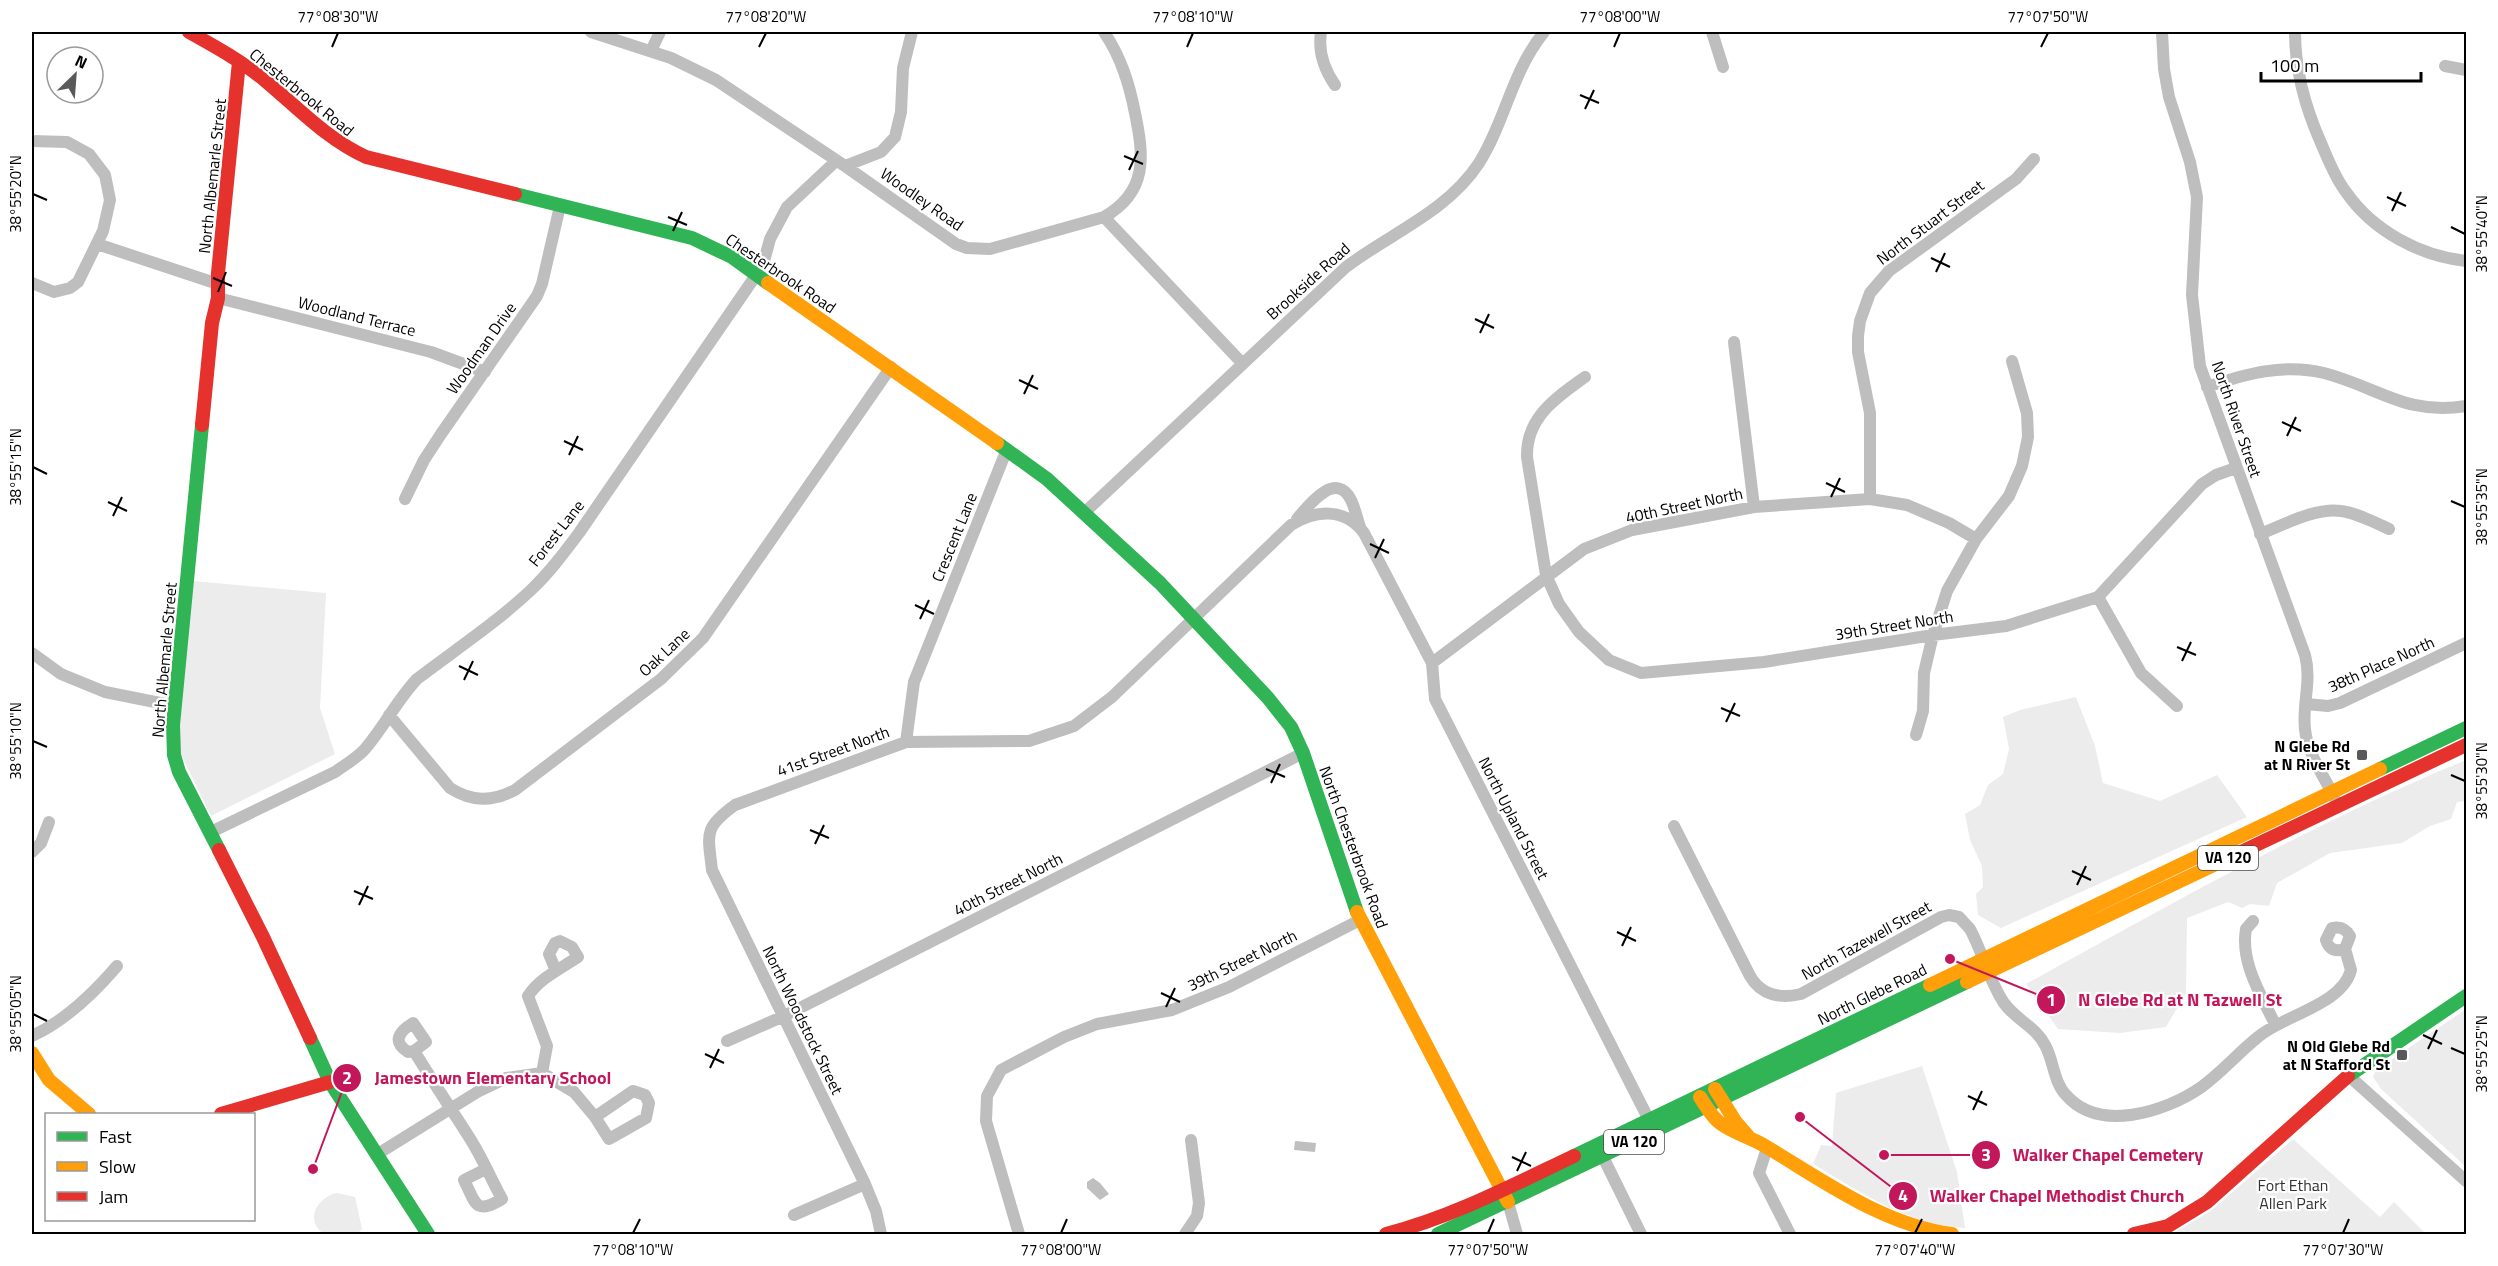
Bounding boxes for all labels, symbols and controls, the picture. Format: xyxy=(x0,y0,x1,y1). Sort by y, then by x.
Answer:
text: 77°08'30"W xyxy=(298,5,378,28)
text: 77°08'20"W xyxy=(726,5,806,28)
text: 77°08'10"W xyxy=(1153,5,1233,28)
text: 77°08'00"W xyxy=(1580,5,1660,28)
text: 77°07'50"W xyxy=(2008,5,2088,28)
street label: Chesterbrook Road xyxy=(244,42,360,142)
north arrow xyxy=(45,45,105,105)
scale bar xyxy=(2261,45,2422,83)
text: N xyxy=(71,48,91,75)
text: 100 m xyxy=(2270,52,2319,79)
street label: North Albemarle Street xyxy=(192,97,232,255)
text: 38°55'20"N xyxy=(4,155,27,233)
street label: Woodley Road xyxy=(875,161,969,237)
street label: North Stuart Street xyxy=(1871,173,1989,270)
text: 38°55'40"N xyxy=(2470,195,2493,273)
street label: Chesterbrook Road xyxy=(721,227,841,319)
street label: Brookside Road xyxy=(1261,237,1355,325)
street label: Woodland Terrace xyxy=(296,290,418,342)
street label: Woodman Drive xyxy=(440,297,522,399)
street label: North River Street xyxy=(2206,358,2268,481)
text: 38°55'15"N xyxy=(4,428,27,506)
text: 38°55'35"N xyxy=(2470,468,2493,546)
street label: 40th Street North xyxy=(1623,481,1745,529)
street label: Crescent Lane xyxy=(925,489,983,585)
street label: Forest Lane xyxy=(522,494,590,572)
street label: North Albemarle Street xyxy=(145,581,183,739)
street label: 39th Street North xyxy=(1833,604,1955,646)
street label: Oak Lane xyxy=(633,622,695,682)
street label: 38th Place North xyxy=(2324,630,2438,698)
text: 38°55'10"N xyxy=(4,702,27,780)
street label: 41st Street North xyxy=(773,720,893,782)
place label: N Glebe Rd at N River St xyxy=(2264,734,2350,776)
text: 38°55'30"N xyxy=(2470,742,2493,820)
marker: N Glebe Rd at N River St xyxy=(2355,748,2369,762)
street label: North Upland Street xyxy=(1473,753,1555,884)
street label: North Chesterbrook Road xyxy=(1313,763,1395,931)
street label: 40th Street North xyxy=(949,846,1067,922)
road number: VA 120 xyxy=(2198,846,2258,870)
street label: North Tazewell Street xyxy=(1797,894,1936,986)
street label: 39th Street North xyxy=(1183,923,1301,997)
street label: North Woodstock Street xyxy=(757,942,850,1099)
street label: North Glebe Road xyxy=(1813,957,1931,1031)
text: 38°55'05"N xyxy=(4,975,27,1053)
callout: N Glebe Rd at N Tazwell St xyxy=(2036,982,2294,1018)
text: 1 xyxy=(2046,986,2056,1013)
text: N Glebe Rd at N Tazwell St xyxy=(2078,986,2282,1013)
text: 38°55'25"N xyxy=(2470,1015,2493,1093)
place label: N Old Glebe Rd at N Stafford St xyxy=(2283,1034,2390,1076)
marker: N Old Glebe Rd at N Stafford St xyxy=(2395,1048,2409,1062)
callout: Jamestown Elementary School xyxy=(332,1060,623,1096)
text: 2 xyxy=(342,1064,352,1091)
text: Jamestown Elementary School xyxy=(375,1064,611,1091)
legend xyxy=(45,1113,255,1221)
text: Fast xyxy=(99,1123,132,1150)
road number: VA 120 xyxy=(1604,1130,1664,1154)
callout: Walker Chapel Cemetery xyxy=(1971,1137,2215,1173)
text: 3 xyxy=(1981,1141,1991,1168)
text: Walker Chapel Cemetery xyxy=(2013,1141,2203,1168)
text: Slow xyxy=(99,1153,136,1180)
park label: Fort Ethan Allen Park xyxy=(2258,1173,2328,1215)
callout: Walker Chapel Methodist Church xyxy=(1888,1178,2196,1214)
text: 4 xyxy=(1898,1182,1908,1209)
text: Walker Chapel Methodist Church xyxy=(1930,1182,2184,1209)
text: Jam xyxy=(99,1183,128,1210)
text: 77°08'10"W xyxy=(593,1238,673,1261)
text: 77°08'00"W xyxy=(1021,1238,1101,1261)
text: 77°07'50"W xyxy=(1448,1238,1528,1261)
text: 77°07'40"W xyxy=(1875,1238,1955,1261)
text: 77°07'30"W xyxy=(2303,1238,2383,1261)

